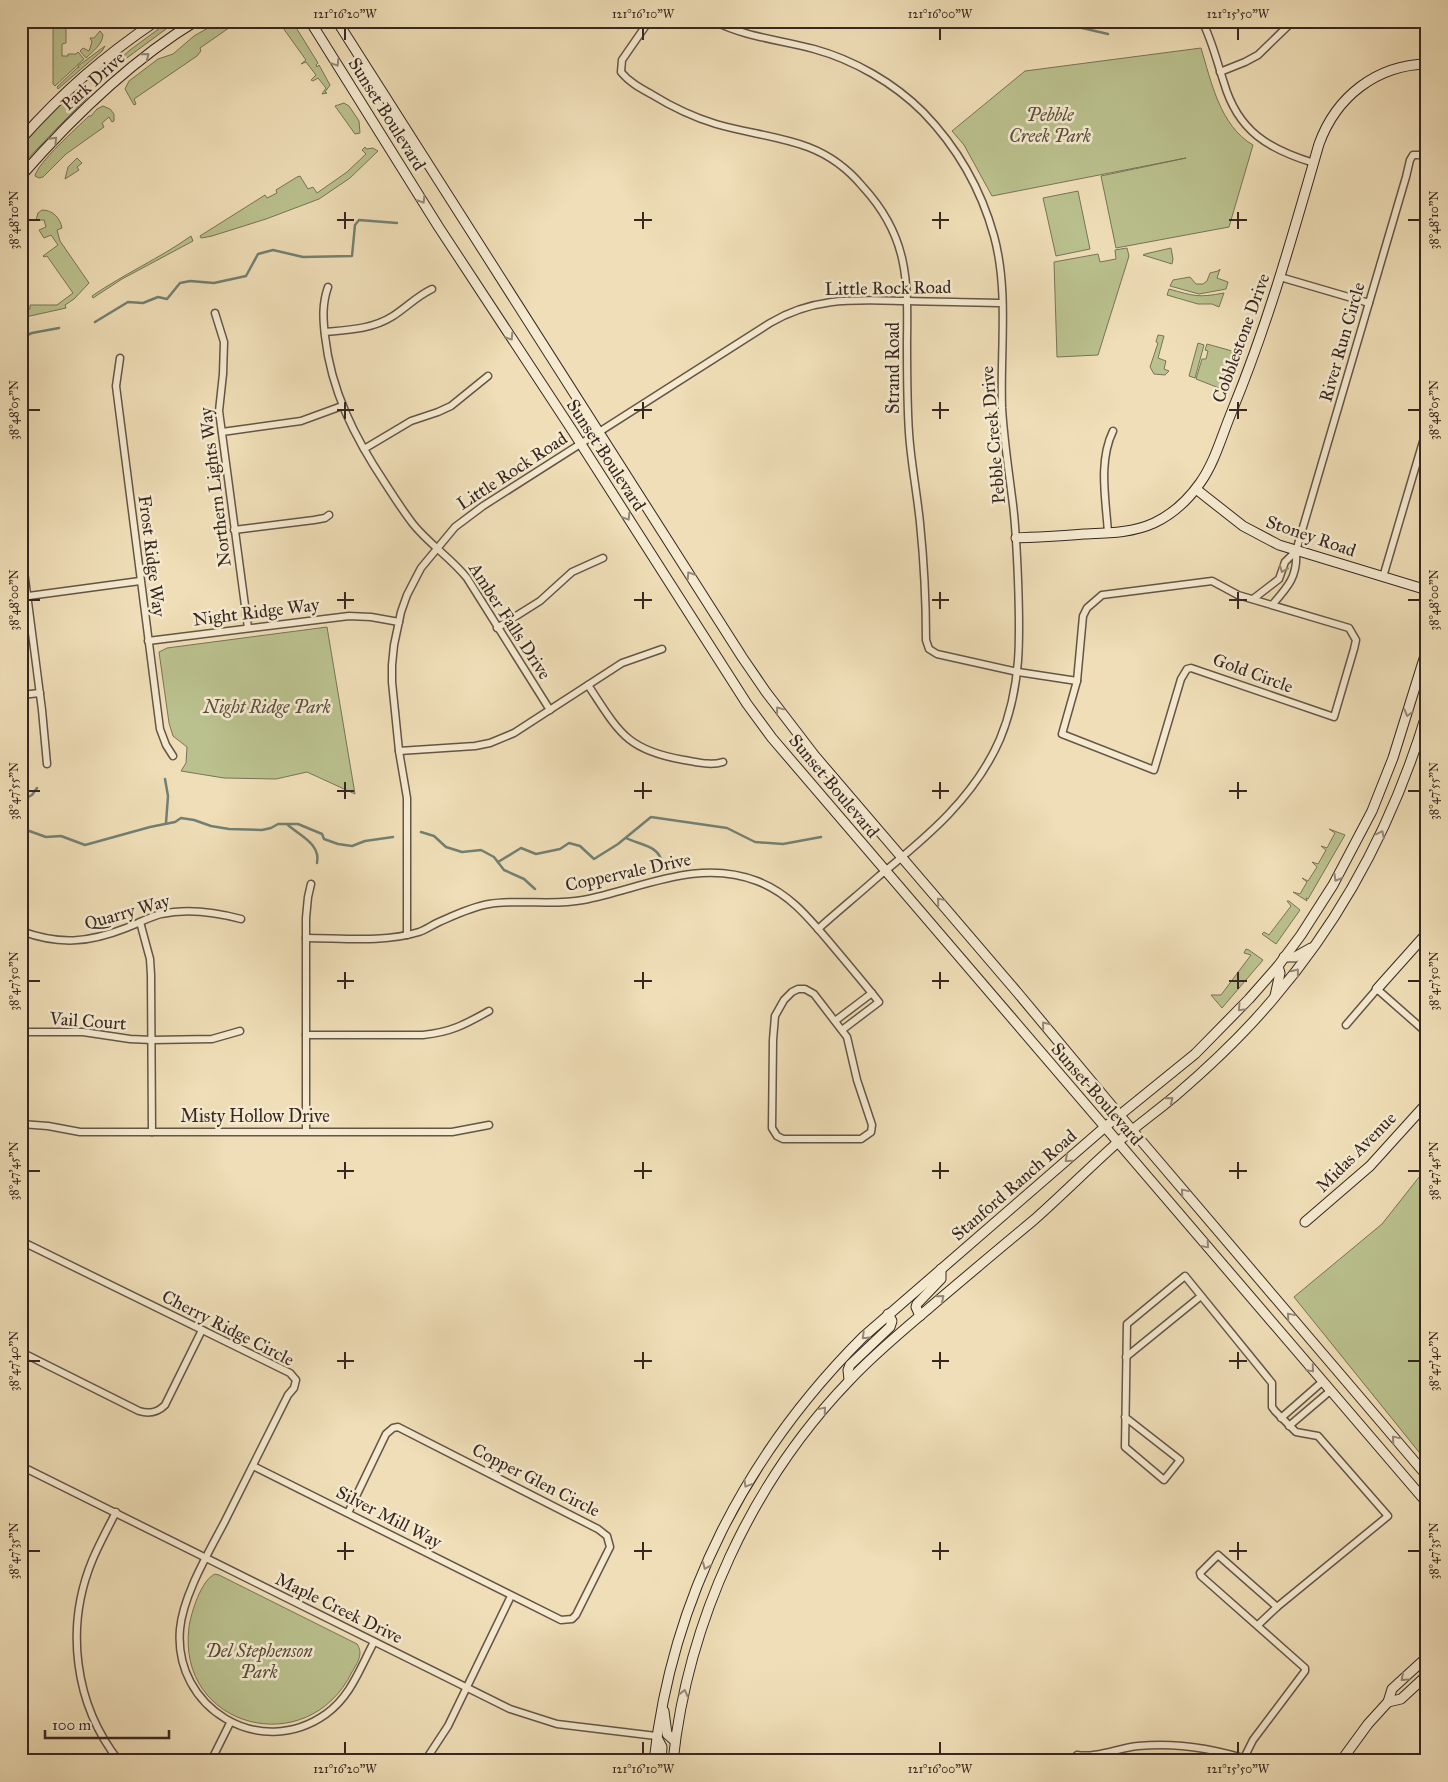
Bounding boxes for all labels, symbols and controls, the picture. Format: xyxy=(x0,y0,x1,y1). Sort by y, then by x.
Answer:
text: 121°16'20"W xyxy=(313,7,377,21)
text: 121°16'10"W xyxy=(612,7,675,21)
text: 121°16'00"W xyxy=(908,7,973,21)
text: 121°15'50"W xyxy=(1207,7,1270,21)
street label: Park Drive xyxy=(57,47,129,115)
one-way arrow xyxy=(140,53,149,62)
street label: Sunset Boulevard xyxy=(344,54,430,174)
one-way arrow xyxy=(329,57,339,66)
park label: Pebble Creek Park xyxy=(1009,104,1091,147)
one-way arrow xyxy=(48,137,57,146)
text: 38°48'10"N xyxy=(7,190,21,250)
text: 38°48'10"N xyxy=(1427,190,1441,250)
one-way arrow xyxy=(416,195,425,204)
street label: Cobblestone Drive xyxy=(1207,270,1275,406)
street label: Little Rock Road xyxy=(824,276,952,300)
street label: River Run Circle xyxy=(1314,280,1370,404)
street label: Strand Road xyxy=(882,322,904,414)
one-way arrow xyxy=(504,331,514,340)
street label: Pebble Creek Drive xyxy=(976,365,1010,505)
text: 38°48'05"N xyxy=(7,380,21,440)
text: 38°48'05"N xyxy=(1427,380,1441,440)
street label: Sunset Boulevard xyxy=(562,395,650,515)
street label: Northern Lights Way xyxy=(194,405,237,568)
street label: Little Rock Road xyxy=(453,427,571,515)
street label: Frost Ridge Way xyxy=(133,494,170,619)
street label: Stoney Road xyxy=(1263,510,1359,562)
one-way arrow xyxy=(621,511,630,521)
street label: Amber Falls Drive xyxy=(464,558,556,684)
one-way arrow xyxy=(1279,564,1289,573)
text: 38°48'00"N xyxy=(7,569,21,631)
text: 38°48'00"N xyxy=(1427,569,1441,631)
one-way arrow xyxy=(687,571,696,580)
street label: Night Ridge Way xyxy=(192,593,321,632)
street label: Gold Circle xyxy=(1210,648,1296,698)
park label: Night Ridge Park xyxy=(202,696,331,718)
one-way arrow xyxy=(776,706,785,716)
one-way arrow xyxy=(1403,708,1414,717)
street label: Sunset Boulevard xyxy=(784,730,884,842)
text: 38°47'55"N xyxy=(7,762,21,820)
text: 38°47'55"N xyxy=(1427,762,1441,820)
one-way arrow xyxy=(1374,830,1384,839)
street label: Coppervale Drive xyxy=(563,848,693,896)
one-way arrow xyxy=(1333,872,1343,881)
street label: Quarry Way xyxy=(82,889,173,935)
one-way arrow xyxy=(937,898,946,907)
text: 38°47'50"N xyxy=(7,951,21,1011)
text: 38°47'50"N xyxy=(1427,951,1441,1011)
one-way arrow xyxy=(1290,969,1298,978)
one-way arrow xyxy=(1238,1003,1247,1012)
street label: Vail Court xyxy=(48,1007,128,1035)
one-way arrow xyxy=(1042,1022,1051,1031)
street label: Sunset Boulevard xyxy=(1046,1038,1148,1150)
one-way arrow xyxy=(1164,1097,1173,1105)
street label: Misty Hollow Drive xyxy=(180,1105,330,1127)
street label: Midas Avenue xyxy=(1311,1107,1401,1197)
street label: Stanford Ranch Road xyxy=(947,1125,1081,1245)
text: 38°47'45"N xyxy=(7,1141,21,1201)
text: 38°47'45"N xyxy=(1427,1141,1441,1201)
one-way arrow xyxy=(1064,1154,1073,1163)
one-way arrow xyxy=(1182,1189,1190,1198)
one-way arrow xyxy=(1200,1240,1209,1249)
street label: Cherry Ridge Circle xyxy=(158,1285,298,1372)
one-way arrow xyxy=(935,1295,944,1304)
one-way arrow xyxy=(1286,1312,1295,1321)
one-way arrow xyxy=(861,1330,870,1339)
text: 38°47'40"N xyxy=(7,1331,21,1391)
text: 38°47'40"N xyxy=(1427,1331,1441,1391)
one-way arrow xyxy=(1306,1363,1314,1372)
one-way arrow xyxy=(818,1407,826,1416)
one-way arrow xyxy=(1392,1436,1401,1445)
street label: Copper Glen Circle xyxy=(468,1438,604,1522)
one-way arrow xyxy=(743,1478,753,1487)
street label: Silver Mill Way xyxy=(332,1481,446,1553)
text: 38°47'35"N xyxy=(7,1522,21,1580)
text: 38°47'35"N xyxy=(1427,1522,1441,1580)
one-way arrow xyxy=(701,1561,712,1570)
street label: Maple Creek Drive xyxy=(272,1568,406,1648)
park label: Del Stephenson Park xyxy=(205,1640,313,1683)
one-way arrow xyxy=(1401,1672,1410,1681)
one-way arrow xyxy=(678,1688,689,1697)
scale bar xyxy=(45,1707,169,1739)
text: 100 m xyxy=(52,1716,92,1734)
text: 121°16'20"W xyxy=(313,1762,377,1776)
text: 121°16'10"W xyxy=(612,1762,675,1776)
text: 121°16'00"W xyxy=(908,1762,973,1776)
text: 121°15'50"W xyxy=(1207,1762,1270,1776)

